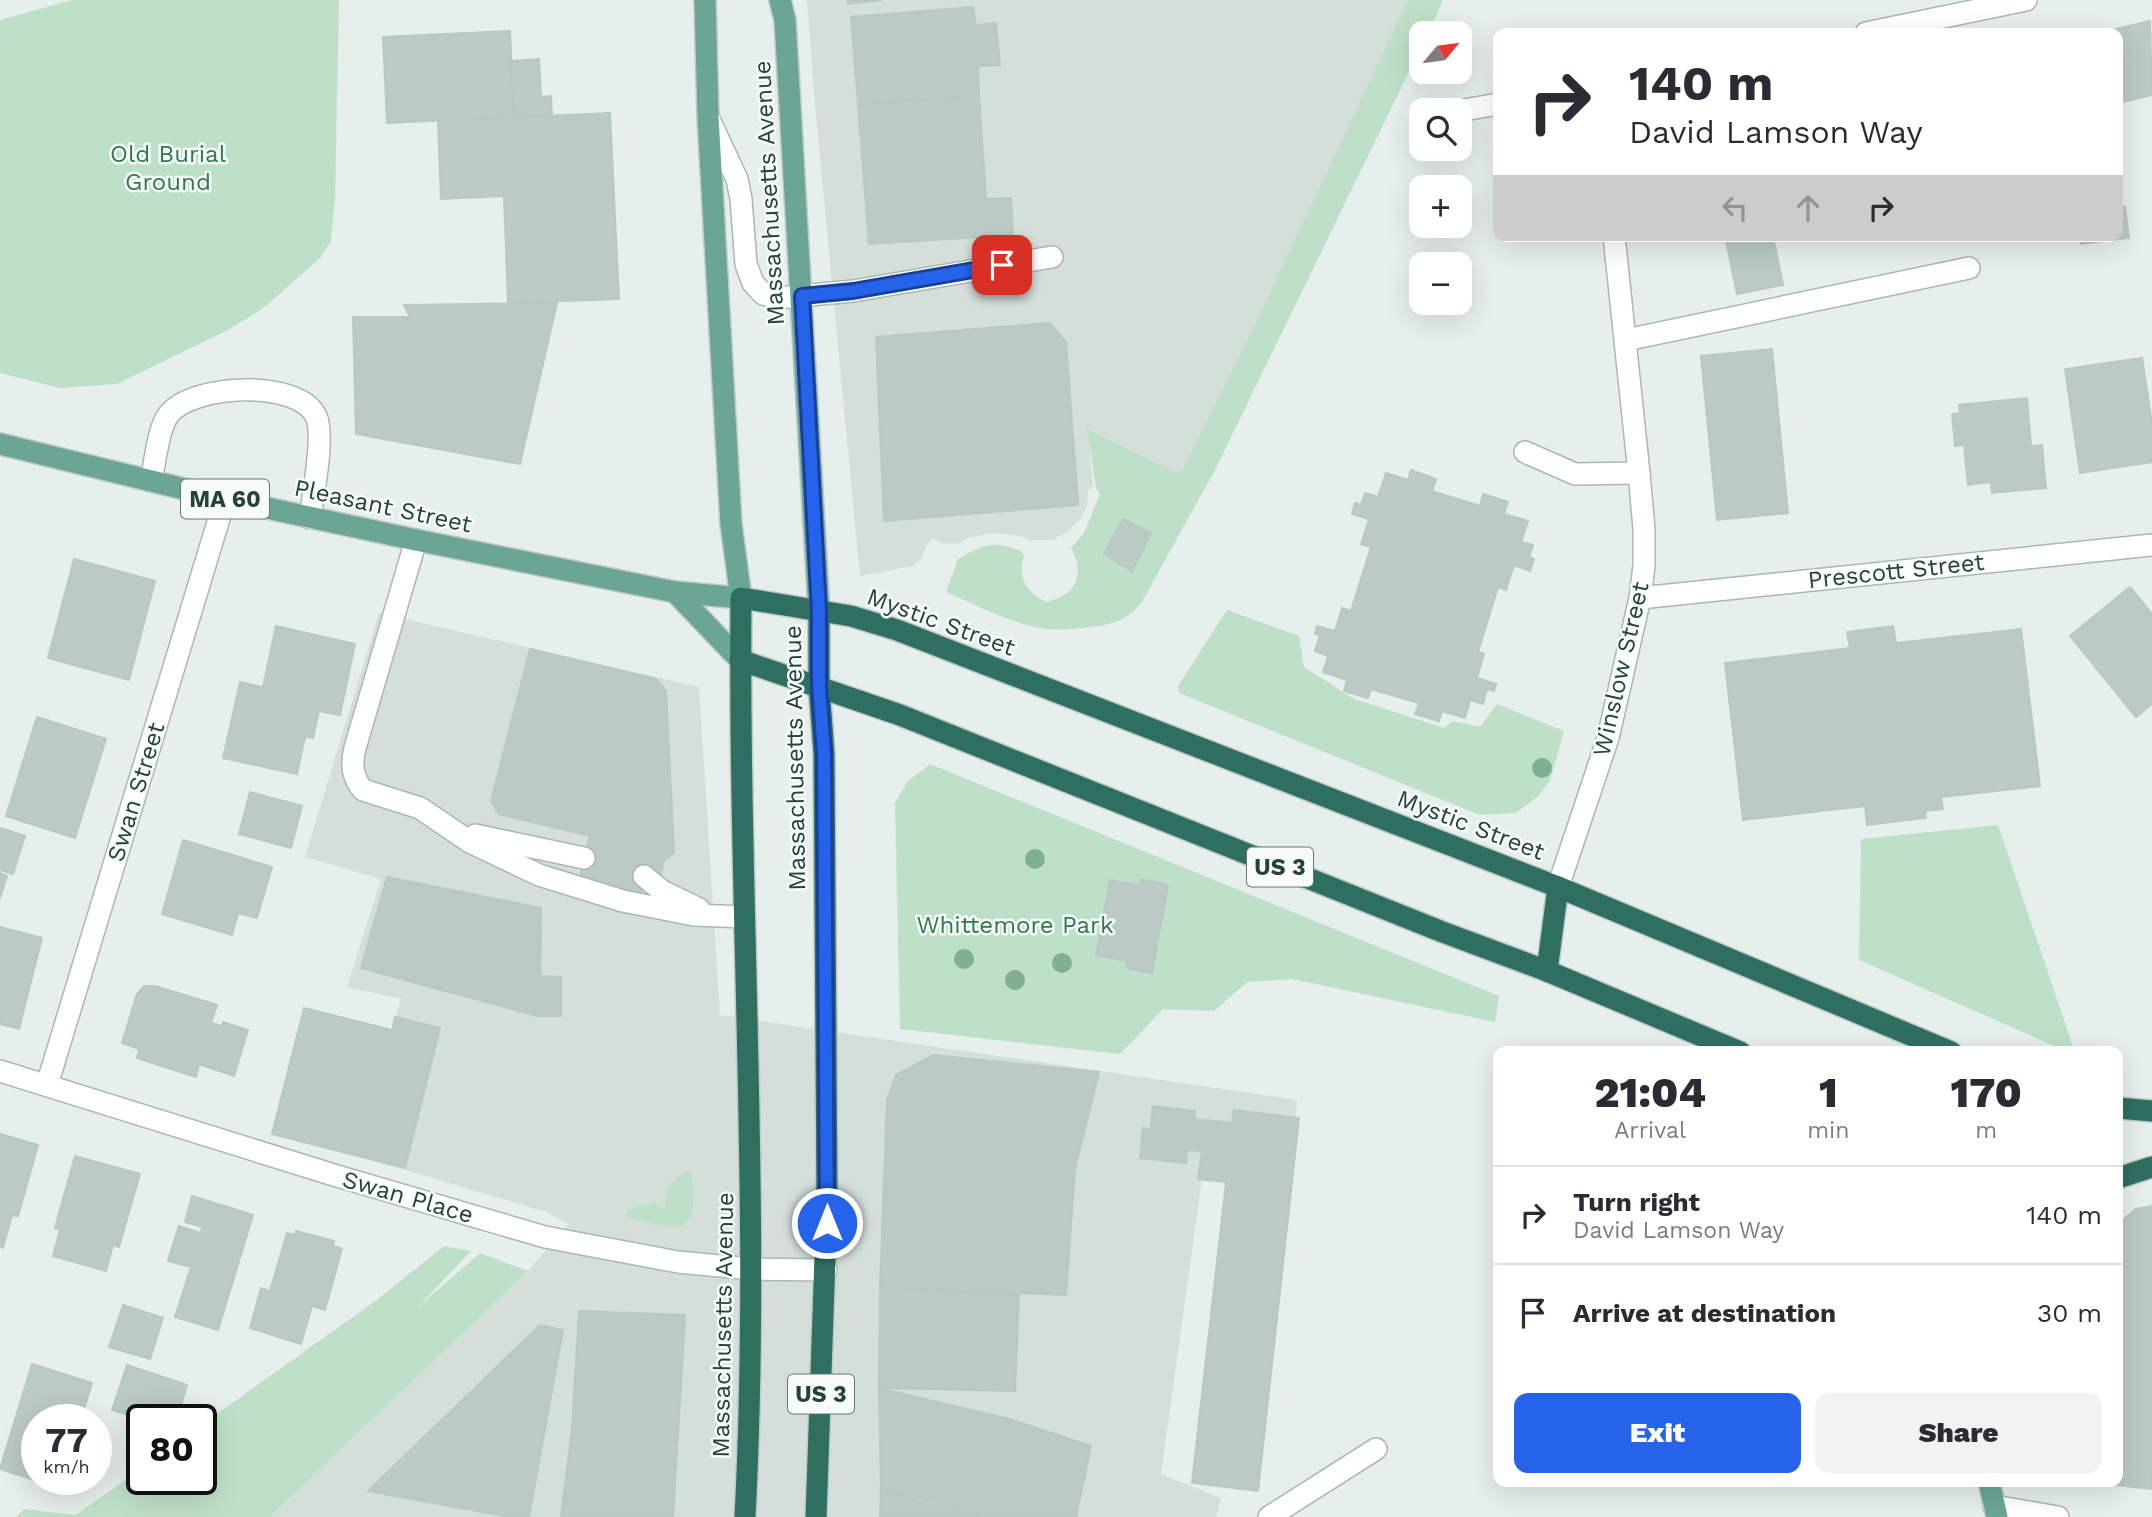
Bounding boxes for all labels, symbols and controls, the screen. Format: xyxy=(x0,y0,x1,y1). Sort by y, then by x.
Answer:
north arrow xyxy=(1409,21,1472,84)
map controls xyxy=(1409,21,1472,315)
text: 140 m xyxy=(1629,54,1773,112)
icon: right xyxy=(1514,56,1605,147)
street label: Massachusetts Avenue xyxy=(748,60,790,326)
button: search xyxy=(1409,98,1472,161)
text: David Lamson Way xyxy=(1629,113,1923,151)
park label: Old Burial Ground xyxy=(110,140,227,196)
button: + xyxy=(1409,175,1472,238)
icon: left xyxy=(1716,189,1754,227)
icon: ahead xyxy=(1789,189,1827,227)
icon: right xyxy=(1862,189,1900,227)
pin xyxy=(972,235,1032,295)
icon: arrive xyxy=(983,246,1021,284)
button: − xyxy=(1409,252,1472,315)
street label: Pleasant Street xyxy=(292,474,474,538)
road number: MA 60 xyxy=(181,480,269,519)
street label: Prescott Street xyxy=(1806,548,1986,594)
street label: Winslow Street xyxy=(1587,579,1655,759)
street label: Mystic Street xyxy=(863,582,1019,662)
street label: Massachusetts Avenue xyxy=(779,625,811,891)
street label: Swan Street xyxy=(102,719,170,865)
street label: Mystic Street xyxy=(1393,784,1549,866)
road number: US 3 xyxy=(1247,848,1313,887)
park label: Whittemore Park xyxy=(916,911,1114,939)
text: 21:04 xyxy=(1594,1068,1706,1117)
text: 1 xyxy=(1819,1068,1838,1117)
text: 170 xyxy=(1951,1068,2022,1117)
text: Arrival xyxy=(1614,1117,1686,1144)
text: min xyxy=(1807,1117,1849,1144)
text: m xyxy=(1975,1117,1997,1144)
street label: Swan Place xyxy=(339,1165,477,1229)
position arrow xyxy=(790,1186,864,1260)
text: Turn right xyxy=(1573,1187,1700,1217)
street label: Massachusetts Avenue xyxy=(707,1192,739,1458)
icon: right xyxy=(1514,1196,1552,1234)
text: 140 m xyxy=(2026,1200,2102,1230)
text: David Lamson Way xyxy=(1573,1217,1784,1244)
icon: arrive xyxy=(1514,1294,1552,1332)
text: Arrive at destination xyxy=(1573,1298,1836,1328)
text: 30 m xyxy=(2037,1298,2102,1328)
road number: US 3 xyxy=(788,1374,854,1414)
button: Exit xyxy=(1514,1393,1801,1473)
button: Share xyxy=(1815,1393,2102,1473)
speed limit sign: 80 xyxy=(126,1404,217,1495)
text: 77 xyxy=(45,1419,88,1461)
text: km/h xyxy=(43,1456,90,1477)

